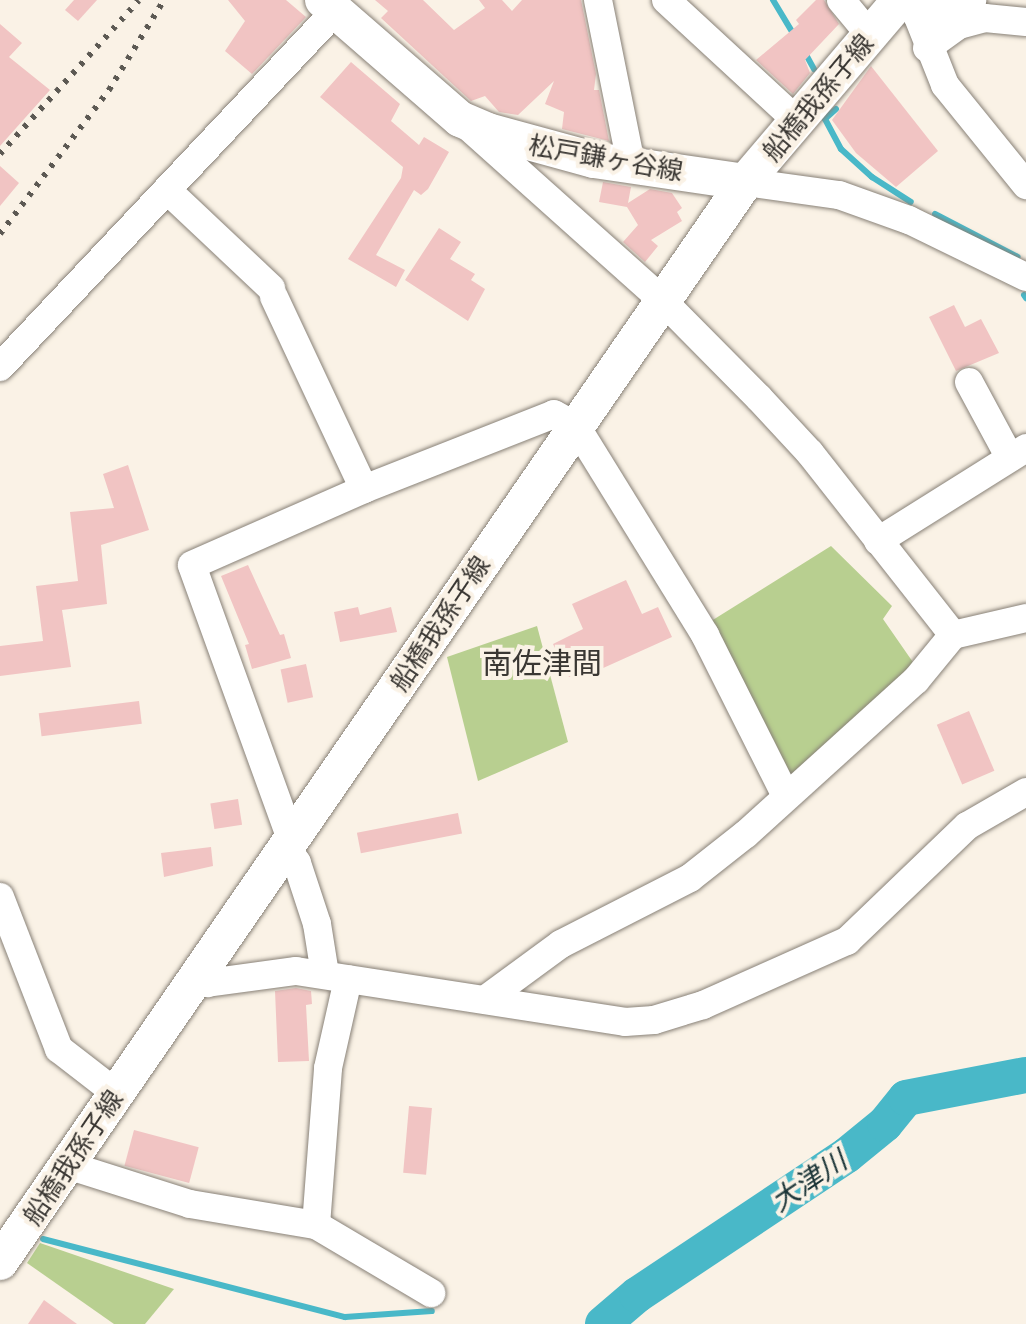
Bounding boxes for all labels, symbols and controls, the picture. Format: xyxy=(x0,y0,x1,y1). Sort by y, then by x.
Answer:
street label: 船橋我孫子線 xyxy=(755,27,879,167)
street label: 松戸鎌ヶ谷線 xyxy=(526,128,686,186)
street label: 船橋我孫子線 xyxy=(382,550,496,696)
district label: 南佐津間 xyxy=(482,644,602,680)
street label: 船橋我孫子線 xyxy=(15,1084,129,1230)
water label: 大津川 xyxy=(764,1143,852,1217)

